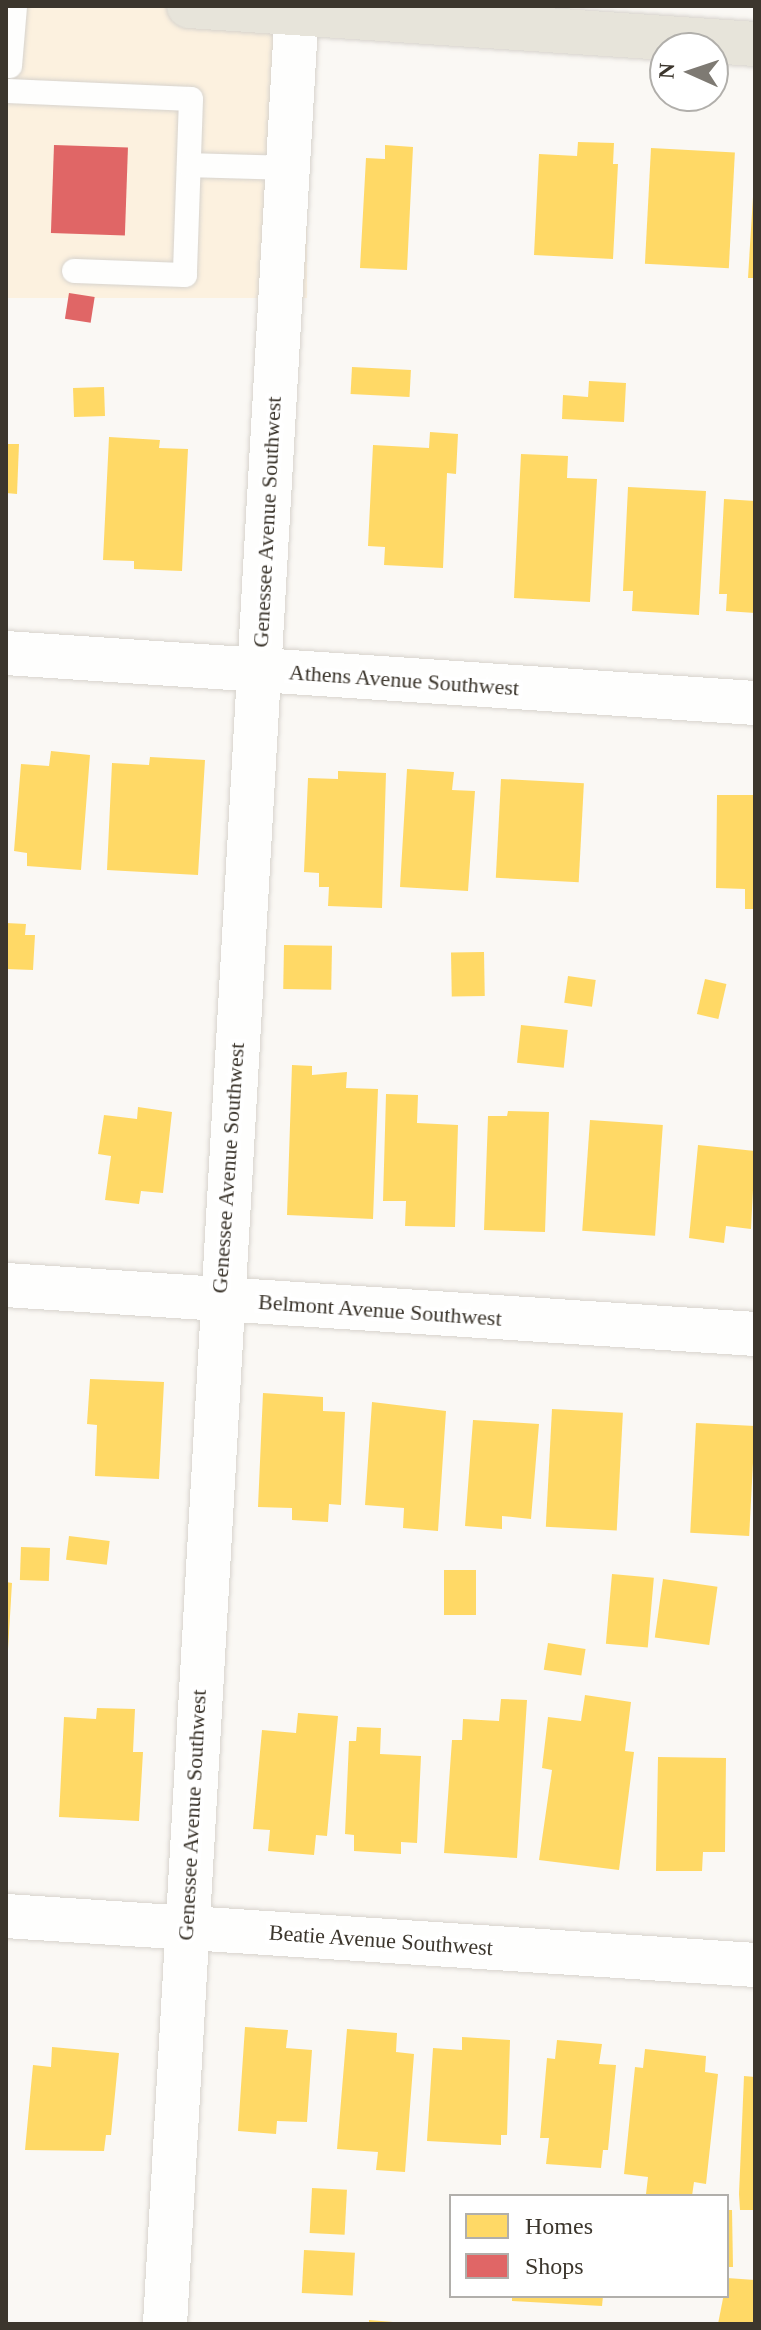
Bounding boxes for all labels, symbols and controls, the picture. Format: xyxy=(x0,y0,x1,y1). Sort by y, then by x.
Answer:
north arrow xyxy=(649,32,729,112)
text: N xyxy=(654,62,679,79)
street label: Genessee Avenue Southwest xyxy=(247,395,287,649)
street label: Athens Avenue Southwest xyxy=(287,659,521,701)
street label: Genessee Avenue Southwest xyxy=(206,1041,250,1295)
street label: Belmont Avenue Southwest xyxy=(257,1288,503,1332)
street label: Genessee Avenue Southwest xyxy=(172,1688,212,1942)
street label: Beatie Avenue Southwest xyxy=(268,1919,494,1961)
legend xyxy=(449,2194,729,2298)
text: Homes xyxy=(525,2213,593,2239)
text: Shops xyxy=(525,2253,584,2279)

